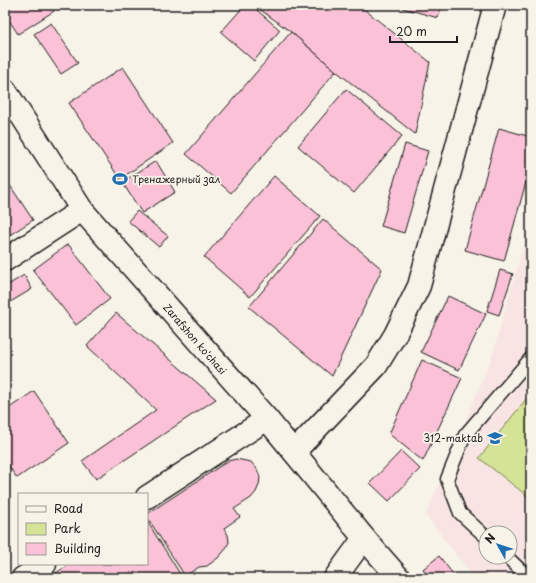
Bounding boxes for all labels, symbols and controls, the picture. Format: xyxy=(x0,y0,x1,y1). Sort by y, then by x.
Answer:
scale bar xyxy=(390,18,457,44)
text: 20 m xyxy=(396,22,427,40)
sports icon: Тренажерный зал xyxy=(111,170,129,188)
place label: Тренажерный зал xyxy=(132,171,220,186)
street label: Zarafshon ko'chasi xyxy=(160,300,231,378)
school or university icon: 312-maktab xyxy=(486,429,504,447)
place label: 312-maktab xyxy=(423,430,483,445)
legend xyxy=(18,493,148,565)
text: Road xyxy=(54,499,83,517)
text: Park xyxy=(54,519,81,537)
north arrow xyxy=(478,525,518,565)
text: N xyxy=(480,529,499,547)
text: Building xyxy=(54,539,101,557)

